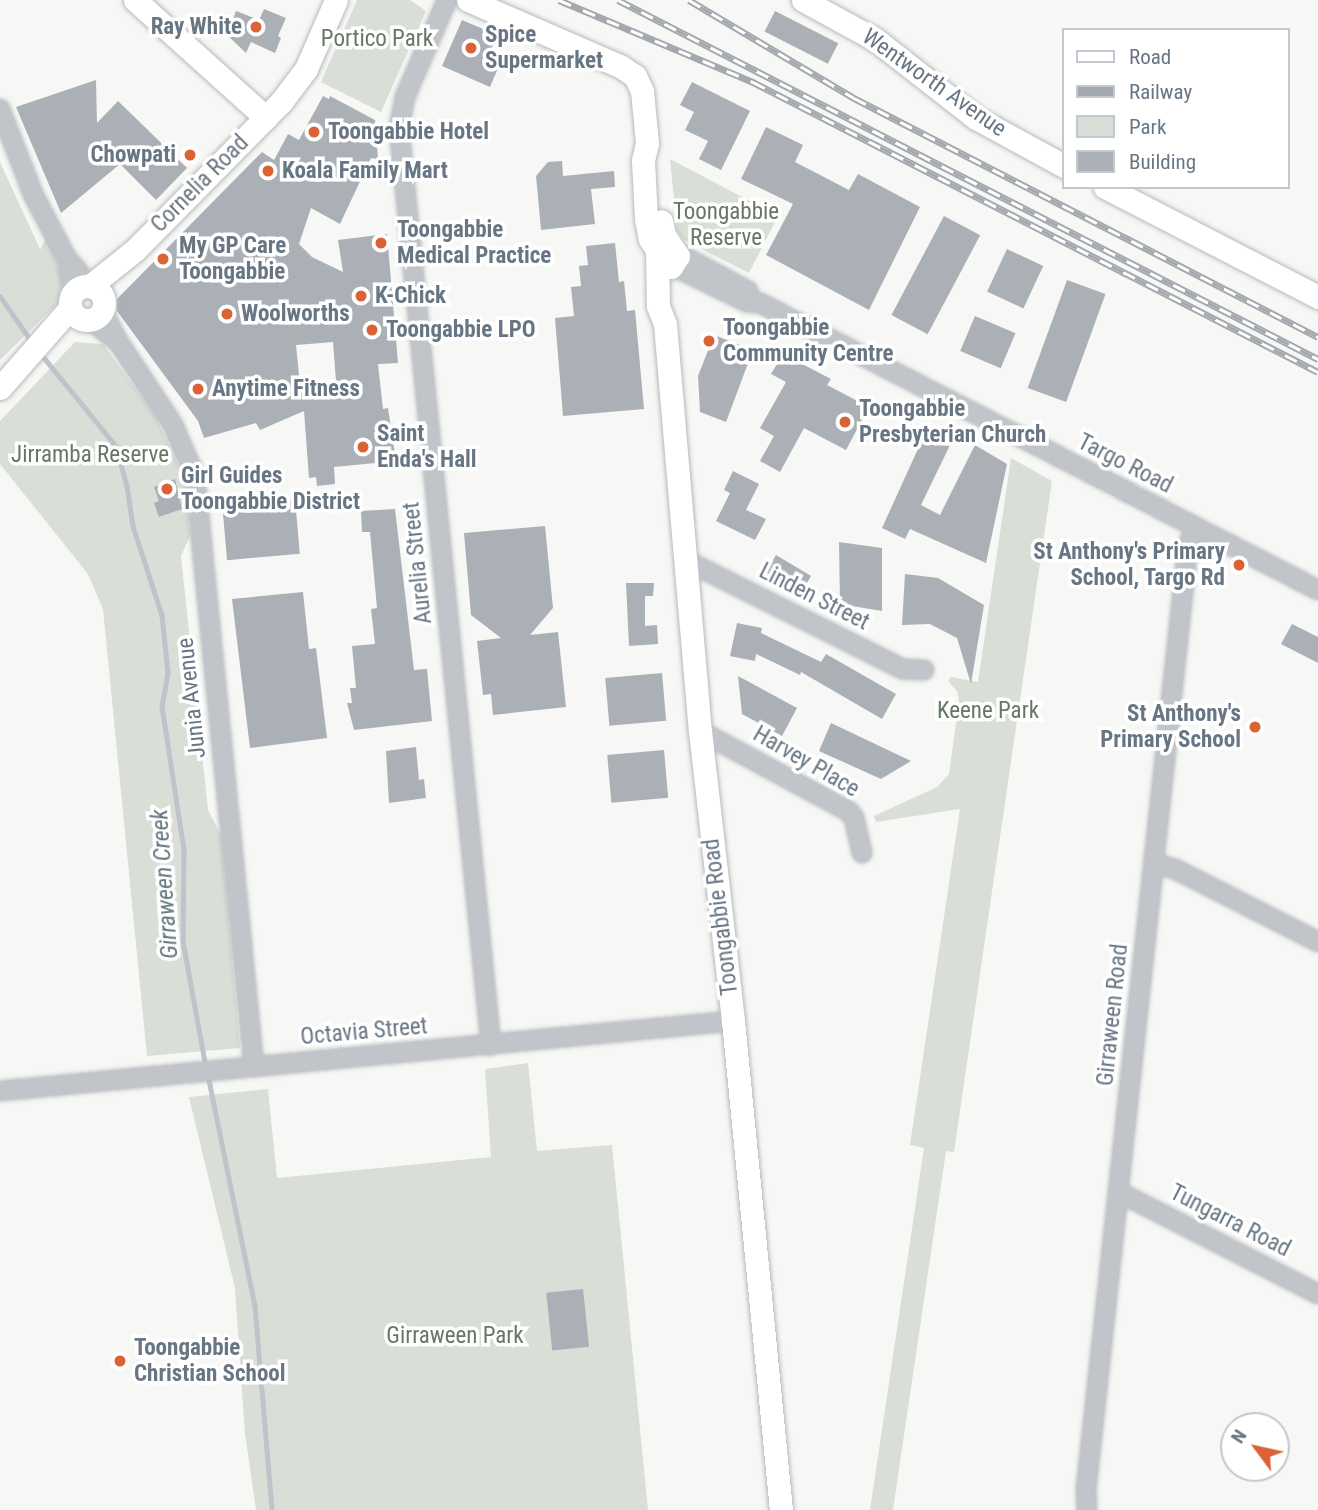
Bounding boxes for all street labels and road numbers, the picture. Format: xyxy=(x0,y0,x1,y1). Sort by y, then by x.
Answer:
street label: Wentworth Avenue xyxy=(857,23,1011,143)
street label: Cornelia Road xyxy=(146,130,254,238)
street label: Targo Road xyxy=(1073,428,1177,500)
street label: Aurelia Street xyxy=(398,501,438,625)
street label: Linden Street xyxy=(754,557,874,637)
street label: Junia Avenue xyxy=(172,636,212,760)
street label: Harvey Place xyxy=(748,721,864,803)
street label: Toongabbie Road xyxy=(698,837,744,997)
street label: Girraween Road xyxy=(1092,943,1134,1087)
street label: Octavia Street xyxy=(299,1013,429,1051)
street label: Tungarra Road xyxy=(1165,1179,1295,1263)

